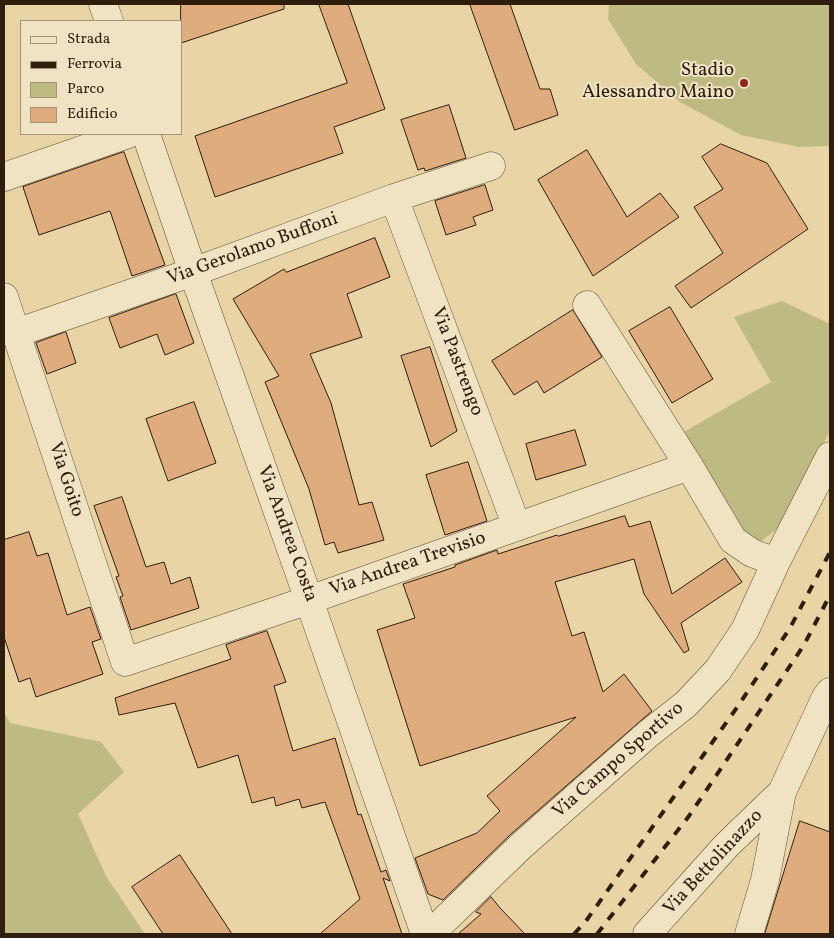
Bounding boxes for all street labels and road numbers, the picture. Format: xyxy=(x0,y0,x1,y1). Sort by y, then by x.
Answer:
street label: Via Gerolamo Buffoni xyxy=(164,208,342,292)
street label: Via Pastrengo xyxy=(425,304,487,420)
street label: Via Goito xyxy=(42,440,88,520)
street label: Via Andrea Costa xyxy=(251,463,321,605)
street label: Via Andrea Trevisio xyxy=(327,528,489,602)
street label: Via Campo Sportivo xyxy=(549,698,689,824)
street label: Via Bettolinazzo xyxy=(659,805,769,921)

